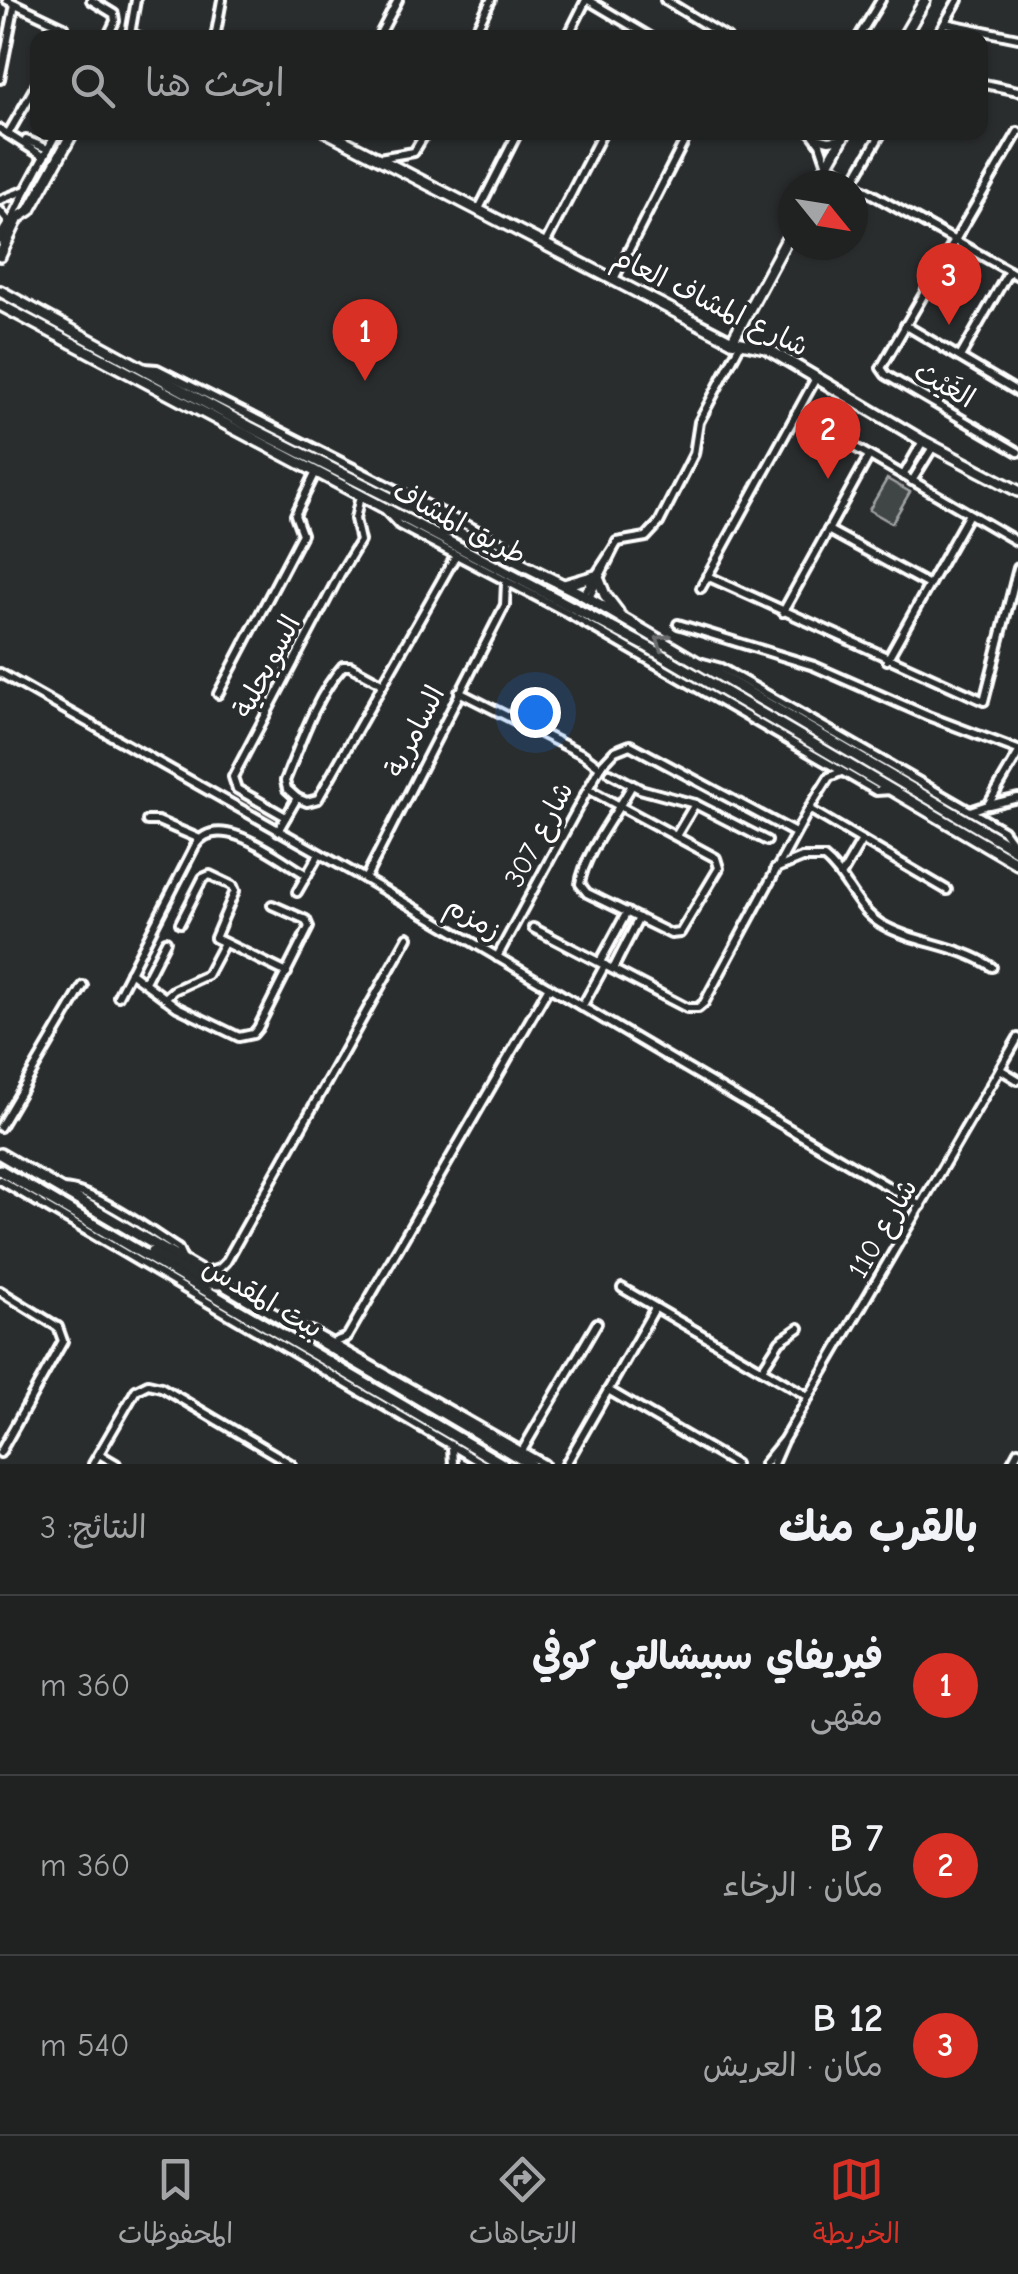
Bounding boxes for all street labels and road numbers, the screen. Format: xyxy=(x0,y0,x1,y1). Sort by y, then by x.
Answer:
street label: شارع المشاف العام xyxy=(606,241,813,367)
street label: الغَيْث xyxy=(909,354,981,415)
street label: طريق المشاف xyxy=(388,475,531,571)
street label: السويحلية xyxy=(227,610,308,724)
street label: السامرية xyxy=(378,681,451,782)
street label: شارع 307 xyxy=(498,776,583,894)
street label: زمزم xyxy=(437,889,507,951)
street label: شارع 110 xyxy=(842,1173,927,1285)
street label: بيت المقدس xyxy=(197,1251,328,1346)

